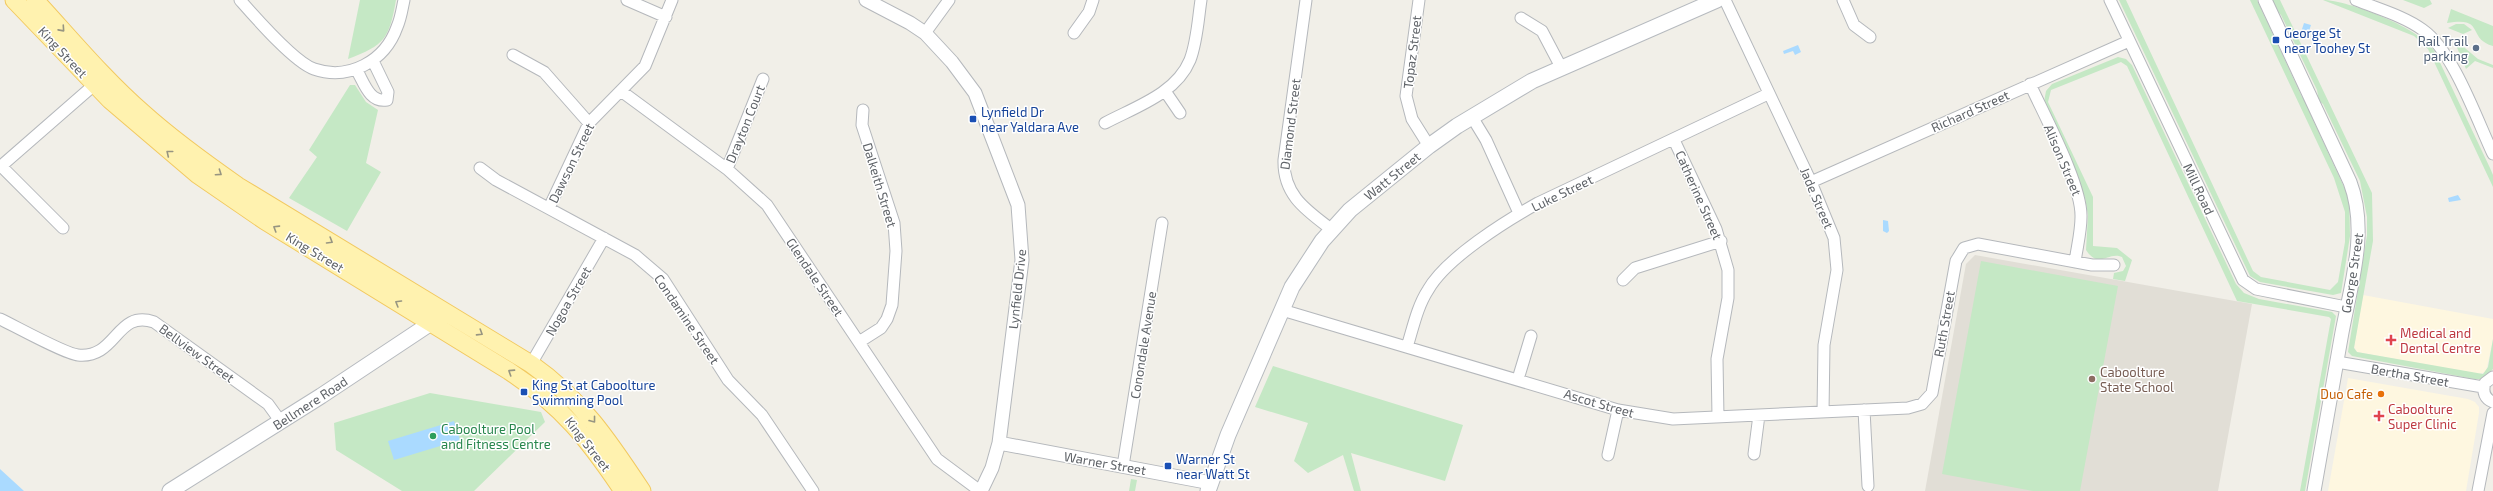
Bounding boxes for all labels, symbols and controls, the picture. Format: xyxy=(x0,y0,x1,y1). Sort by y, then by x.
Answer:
street label: Topaz Street xyxy=(1400,14,1424,90)
street label: King Street xyxy=(35,23,91,81)
one-way arrow xyxy=(57,24,64,32)
place label: George St near Toohey St xyxy=(2284,25,2370,56)
place label: Rail Trail parking xyxy=(2418,33,2468,64)
marker: George St near Toohey St xyxy=(2271,35,2281,45)
marker: Rail Trail parking xyxy=(2471,43,2481,53)
street label: Diamond Street xyxy=(1276,77,1304,171)
street label: Drayton Court xyxy=(722,82,768,165)
street label: Richard Street xyxy=(1928,87,2012,135)
place label: Lynfield Dr near Yaldara Ave xyxy=(981,104,1079,135)
marker: Lynfield Dr near Yaldara Ave xyxy=(968,114,978,124)
street label: Dawson Street xyxy=(545,120,597,206)
street label: Alison Street xyxy=(2041,122,2085,198)
street label: Dalkeith Street xyxy=(860,141,900,229)
street label: Watt Street xyxy=(1360,148,1424,204)
street label: Catherine Street xyxy=(1672,148,1726,242)
one-way arrow xyxy=(167,150,174,157)
street label: Mill Road xyxy=(2180,161,2218,217)
street label: Jade Street xyxy=(1797,165,1837,231)
one-way arrow xyxy=(215,168,222,176)
street label: Luke Street xyxy=(1529,171,1595,215)
one-way arrow xyxy=(273,225,280,232)
street label: King Street xyxy=(283,228,347,276)
street label: George Street xyxy=(2338,232,2366,314)
street label: Glendale Street xyxy=(783,235,847,319)
one-way arrow xyxy=(326,237,333,244)
street label: Lynfield Drive xyxy=(1005,248,1029,330)
street label: Nogoa Street xyxy=(542,263,594,338)
street label: Condamine Street xyxy=(651,271,723,367)
street label: Conondale Avenue xyxy=(1127,290,1159,400)
street label: Ruth Street xyxy=(1930,290,1958,358)
one-way arrow xyxy=(396,300,403,307)
street label: Bellview Street xyxy=(156,320,238,386)
place label: Medical and Dental Centre xyxy=(2400,325,2481,356)
one-way arrow xyxy=(476,328,483,335)
marker: Medical and Dental Centre xyxy=(2385,334,2397,346)
street label: Bertha Street xyxy=(2370,360,2450,390)
place label: Caboolture State School xyxy=(2100,364,2174,395)
one-way arrow xyxy=(508,370,515,377)
street label: Bellmere Road xyxy=(270,373,350,433)
marker: Caboolture State School xyxy=(2087,374,2097,384)
place label: King St at Caboolture Swimming Pool xyxy=(532,377,656,408)
street label: Ascot Street xyxy=(1562,385,1636,421)
place label: Duo Cafe xyxy=(2320,386,2373,402)
marker: King St at Caboolture Swimming Pool xyxy=(519,387,529,397)
marker: Duo Cafe xyxy=(2376,389,2386,399)
place label: Caboolture Super Clinic xyxy=(2388,401,2457,432)
marker: Caboolture Super Clinic xyxy=(2373,410,2385,422)
street label: King Street xyxy=(562,414,614,474)
one-way arrow xyxy=(588,416,595,423)
place label: Caboolture Pool and Fitness Centre xyxy=(441,421,551,452)
marker: Caboolture Pool and Fitness Centre xyxy=(428,431,438,441)
street label: Warner Street xyxy=(1063,448,1147,478)
place label: Warner St near Watt St xyxy=(1176,451,1250,482)
marker: Warner St near Watt St xyxy=(1163,461,1173,471)

